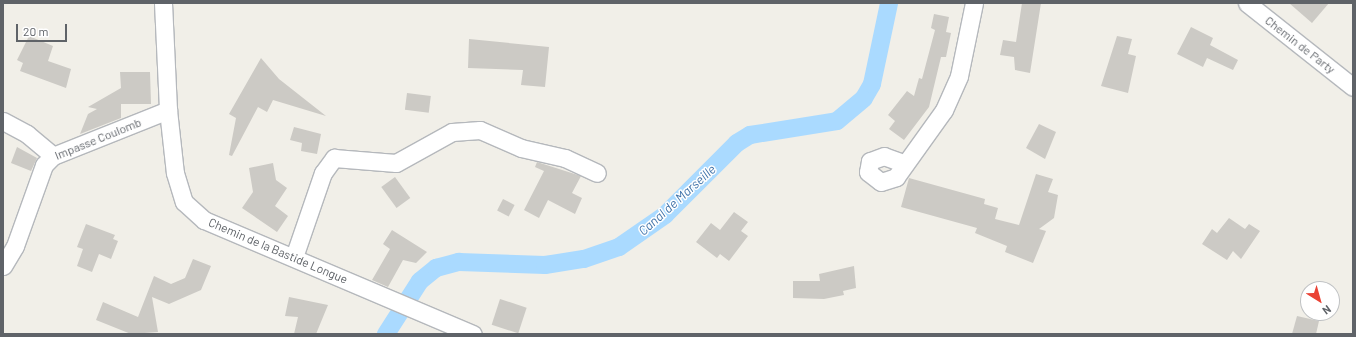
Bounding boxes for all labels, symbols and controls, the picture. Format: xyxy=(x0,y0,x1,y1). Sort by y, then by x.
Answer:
street label: Chemin de Party xyxy=(1262,13,1338,77)
scale bar xyxy=(18,16,69,42)
text: 20 m xyxy=(23,24,49,38)
street label: Impasse Coulomb xyxy=(53,115,143,163)
water label: Canal de Marseille xyxy=(635,161,719,239)
street label: Chemin de la Bastide Longue xyxy=(206,215,350,287)
north arrow xyxy=(1300,281,1340,321)
text: N xyxy=(1320,303,1334,318)

